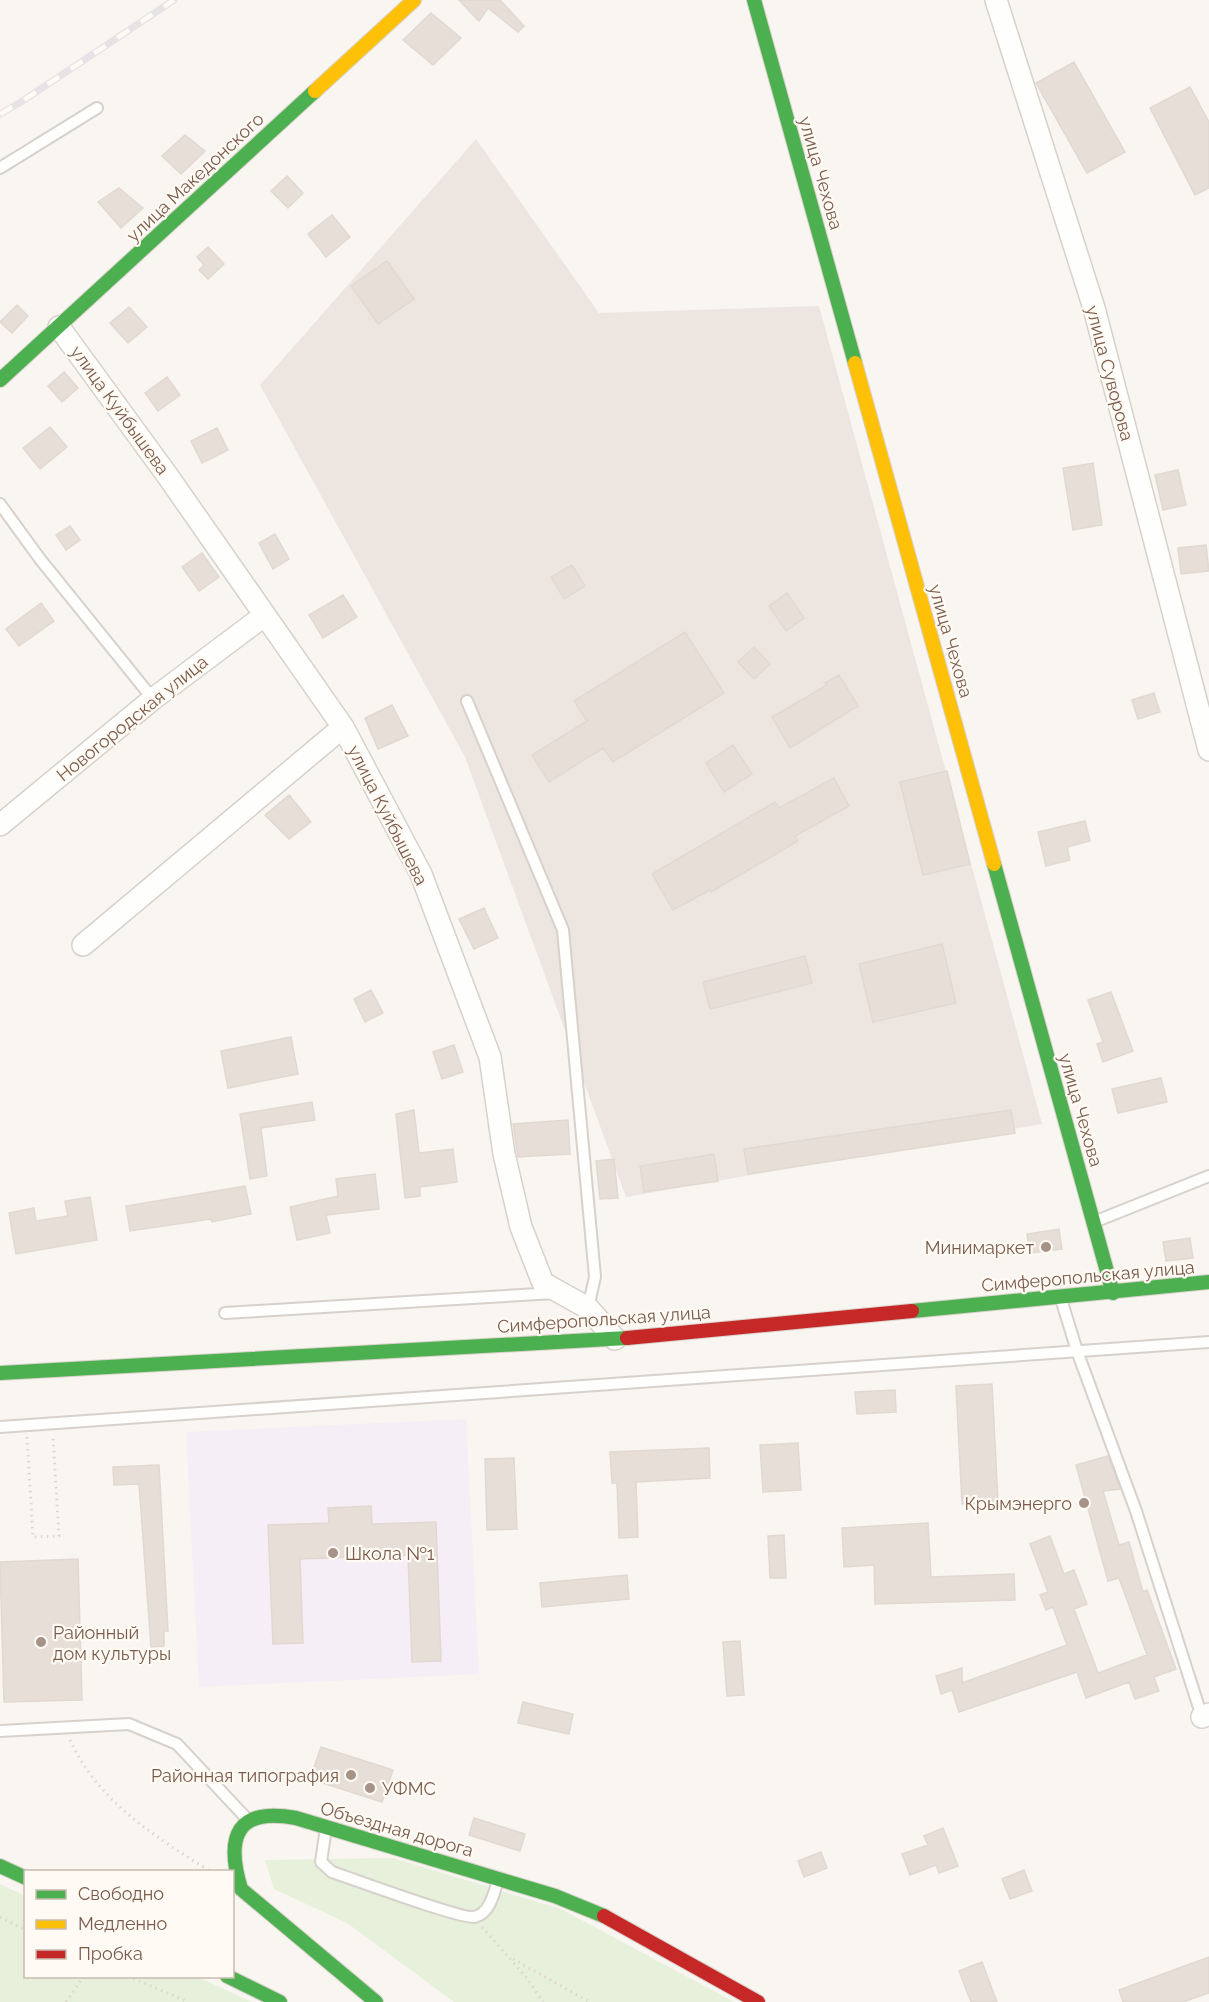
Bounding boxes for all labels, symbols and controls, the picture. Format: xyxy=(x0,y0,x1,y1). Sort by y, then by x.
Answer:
street label: улица Македонского xyxy=(122,108,268,246)
street label: улица Чехова xyxy=(795,114,847,232)
street label: улица Суворова xyxy=(1082,303,1138,443)
street label: улица Куйбышева xyxy=(66,341,174,479)
street label: улица Чехова xyxy=(925,582,977,700)
street label: Новогородская улица xyxy=(52,651,212,785)
street label: улица Куйбышева xyxy=(344,742,432,888)
street label: улица Чехова xyxy=(1055,1051,1107,1169)
place label: Минимаркет xyxy=(925,1237,1034,1258)
marker: Минимаркет xyxy=(1039,1240,1053,1254)
street label: Симферопольская улица xyxy=(981,1256,1195,1296)
street label: Симферопольская улица xyxy=(497,1301,711,1337)
place label: Крымэнерго xyxy=(964,1493,1072,1514)
marker: Крымэнерго xyxy=(1077,1496,1091,1510)
place label: Школа №1 xyxy=(345,1543,435,1564)
marker: Школа №1 xyxy=(326,1546,340,1560)
place label: Районный дом культуры xyxy=(53,1622,171,1664)
marker: Районный дом культуры xyxy=(34,1635,48,1649)
place label: Районная типография xyxy=(151,1765,339,1786)
marker: Районная типография xyxy=(344,1768,358,1782)
place label: УФМС xyxy=(382,1778,436,1799)
marker: УФМС xyxy=(363,1781,377,1795)
street label: Объездная дорога xyxy=(318,1797,476,1861)
legend xyxy=(24,1870,234,1978)
text: Свободно xyxy=(78,1883,164,1904)
text: Медленно xyxy=(78,1913,167,1934)
text: Пробка xyxy=(78,1943,143,1964)

